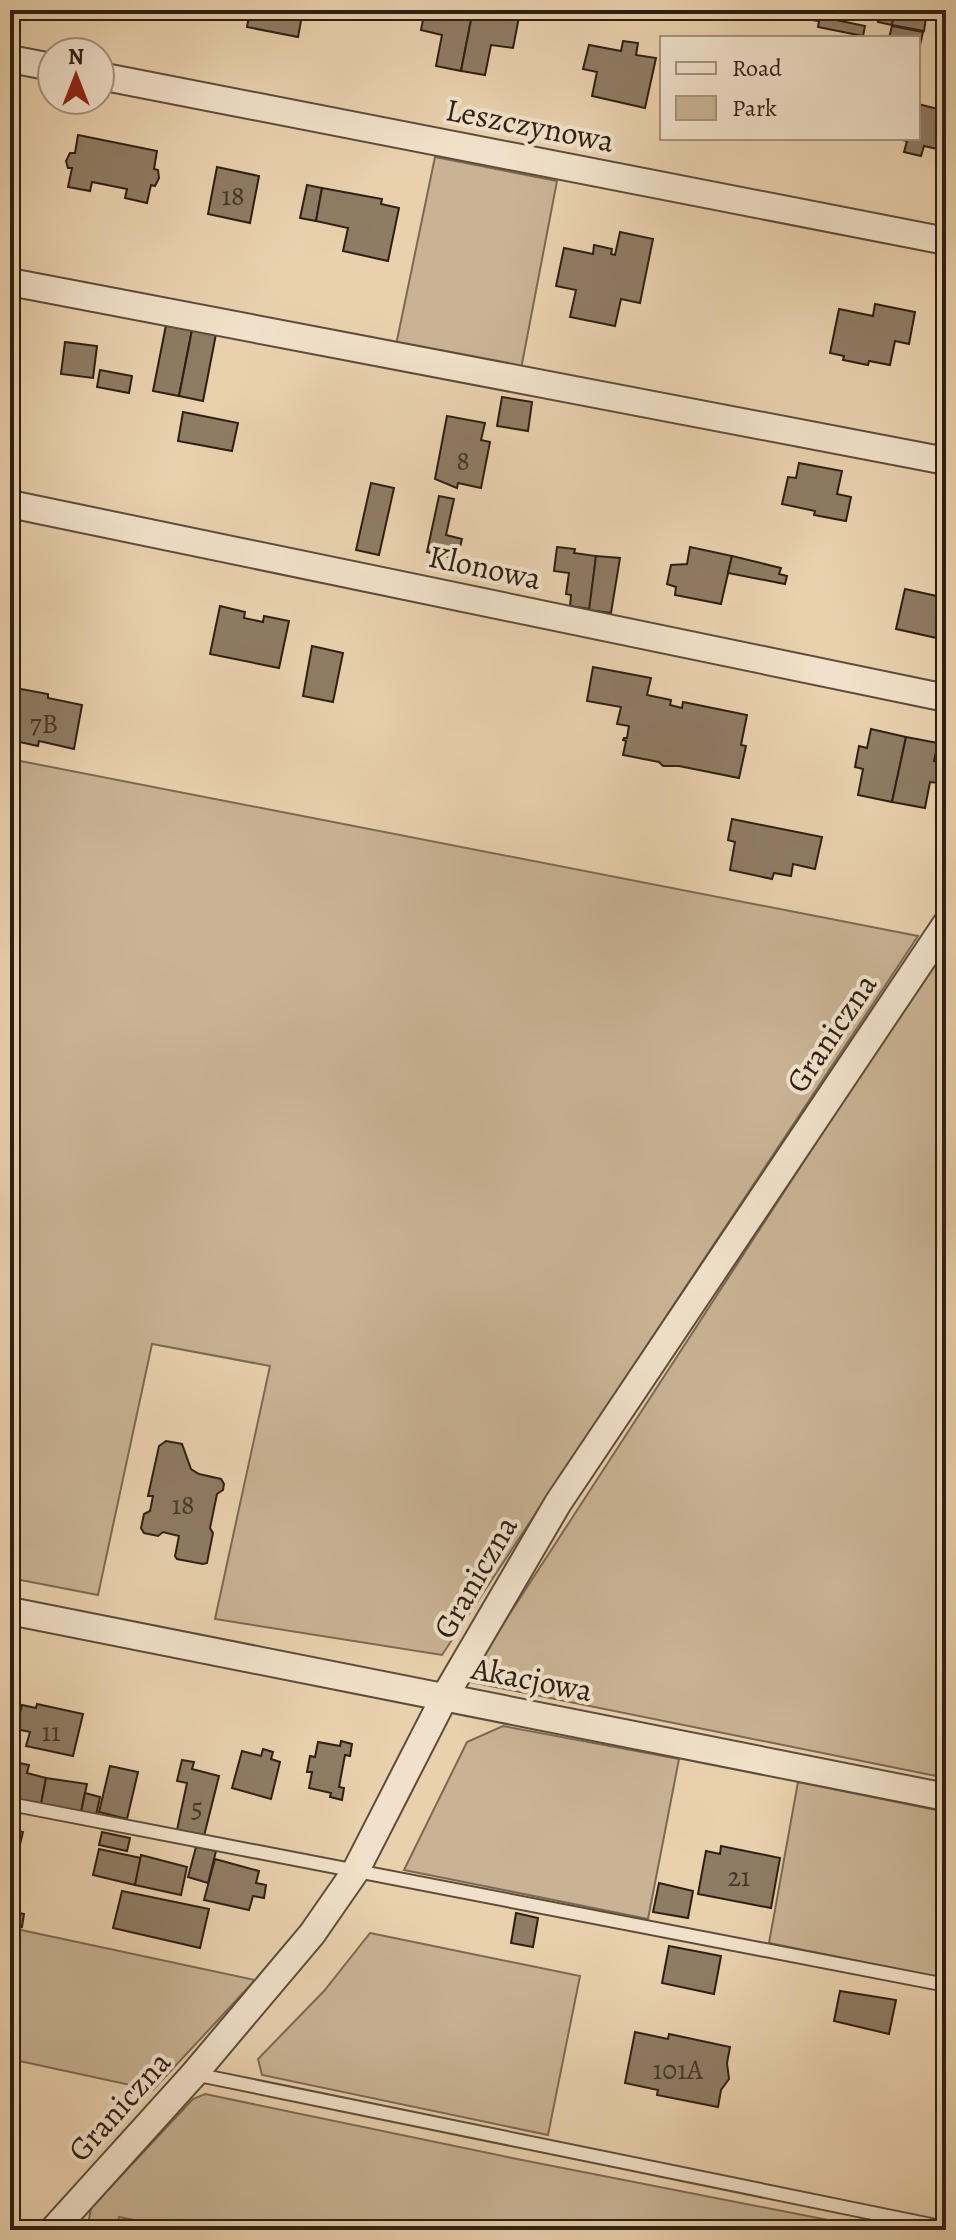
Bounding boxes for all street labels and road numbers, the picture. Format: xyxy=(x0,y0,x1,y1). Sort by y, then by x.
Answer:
street label: Leszczynowa xyxy=(442,87,618,163)
street label: Klonowa xyxy=(425,534,545,600)
street label: Graniczna xyxy=(775,965,887,1101)
street label: Graniczna xyxy=(422,1508,528,1646)
street label: Akacjowa xyxy=(467,1646,596,1712)
street label: Graniczna xyxy=(58,2041,181,2171)

